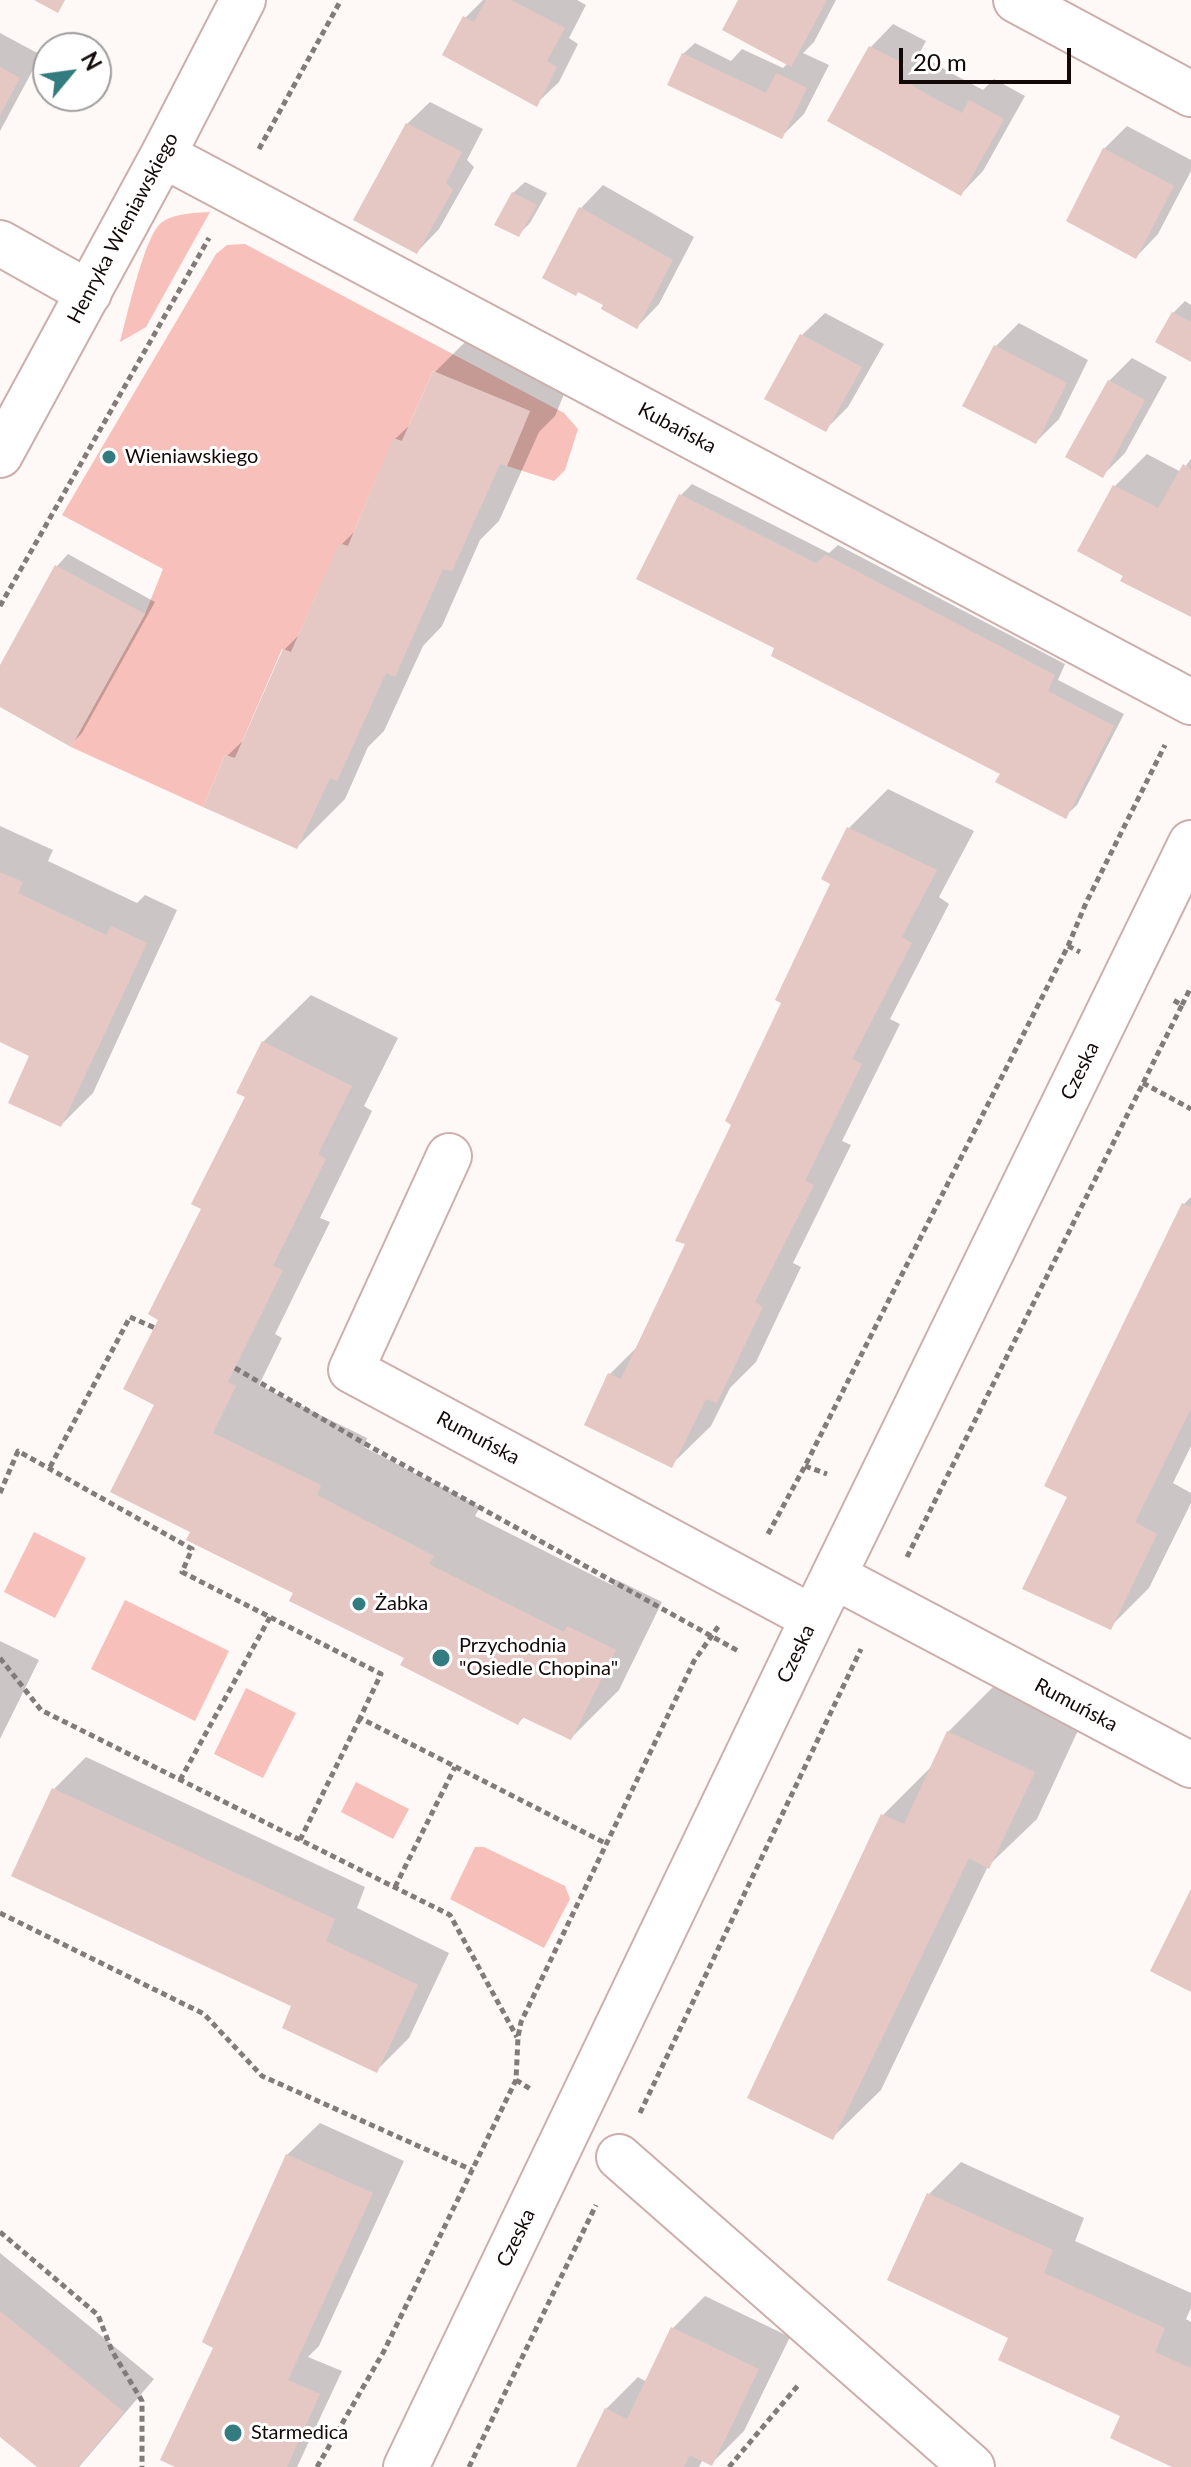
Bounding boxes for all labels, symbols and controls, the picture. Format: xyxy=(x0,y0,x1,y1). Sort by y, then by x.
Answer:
north arrow xyxy=(32,32,112,112)
scale bar xyxy=(903,32,1075,82)
text: N xyxy=(76,47,108,75)
text: 20 m xyxy=(913,47,967,76)
street label: Henryka Wieniawskiego xyxy=(62,128,184,328)
street label: Kubańska xyxy=(634,397,720,459)
place label: Wieniawskiego xyxy=(125,445,258,469)
marker: Wieniawskiego xyxy=(100,448,118,466)
street label: Czeska xyxy=(1056,1038,1104,1104)
street label: Rumuńska xyxy=(432,1406,524,1470)
place label: Żabka xyxy=(375,1592,428,1616)
marker: Żabka xyxy=(350,1595,368,1613)
street label: Czeska xyxy=(772,1621,820,1687)
place label: Przychodnia "Osiedle Chopina" xyxy=(459,1634,618,1681)
marker: Przychodnia "Osiedle Chopina" xyxy=(430,1647,452,1669)
street label: Rumuńska xyxy=(1030,1673,1122,1737)
street label: Czeska xyxy=(492,2205,540,2271)
place label: Starmedica xyxy=(251,2421,348,2445)
marker: Starmedica xyxy=(222,2422,244,2444)

